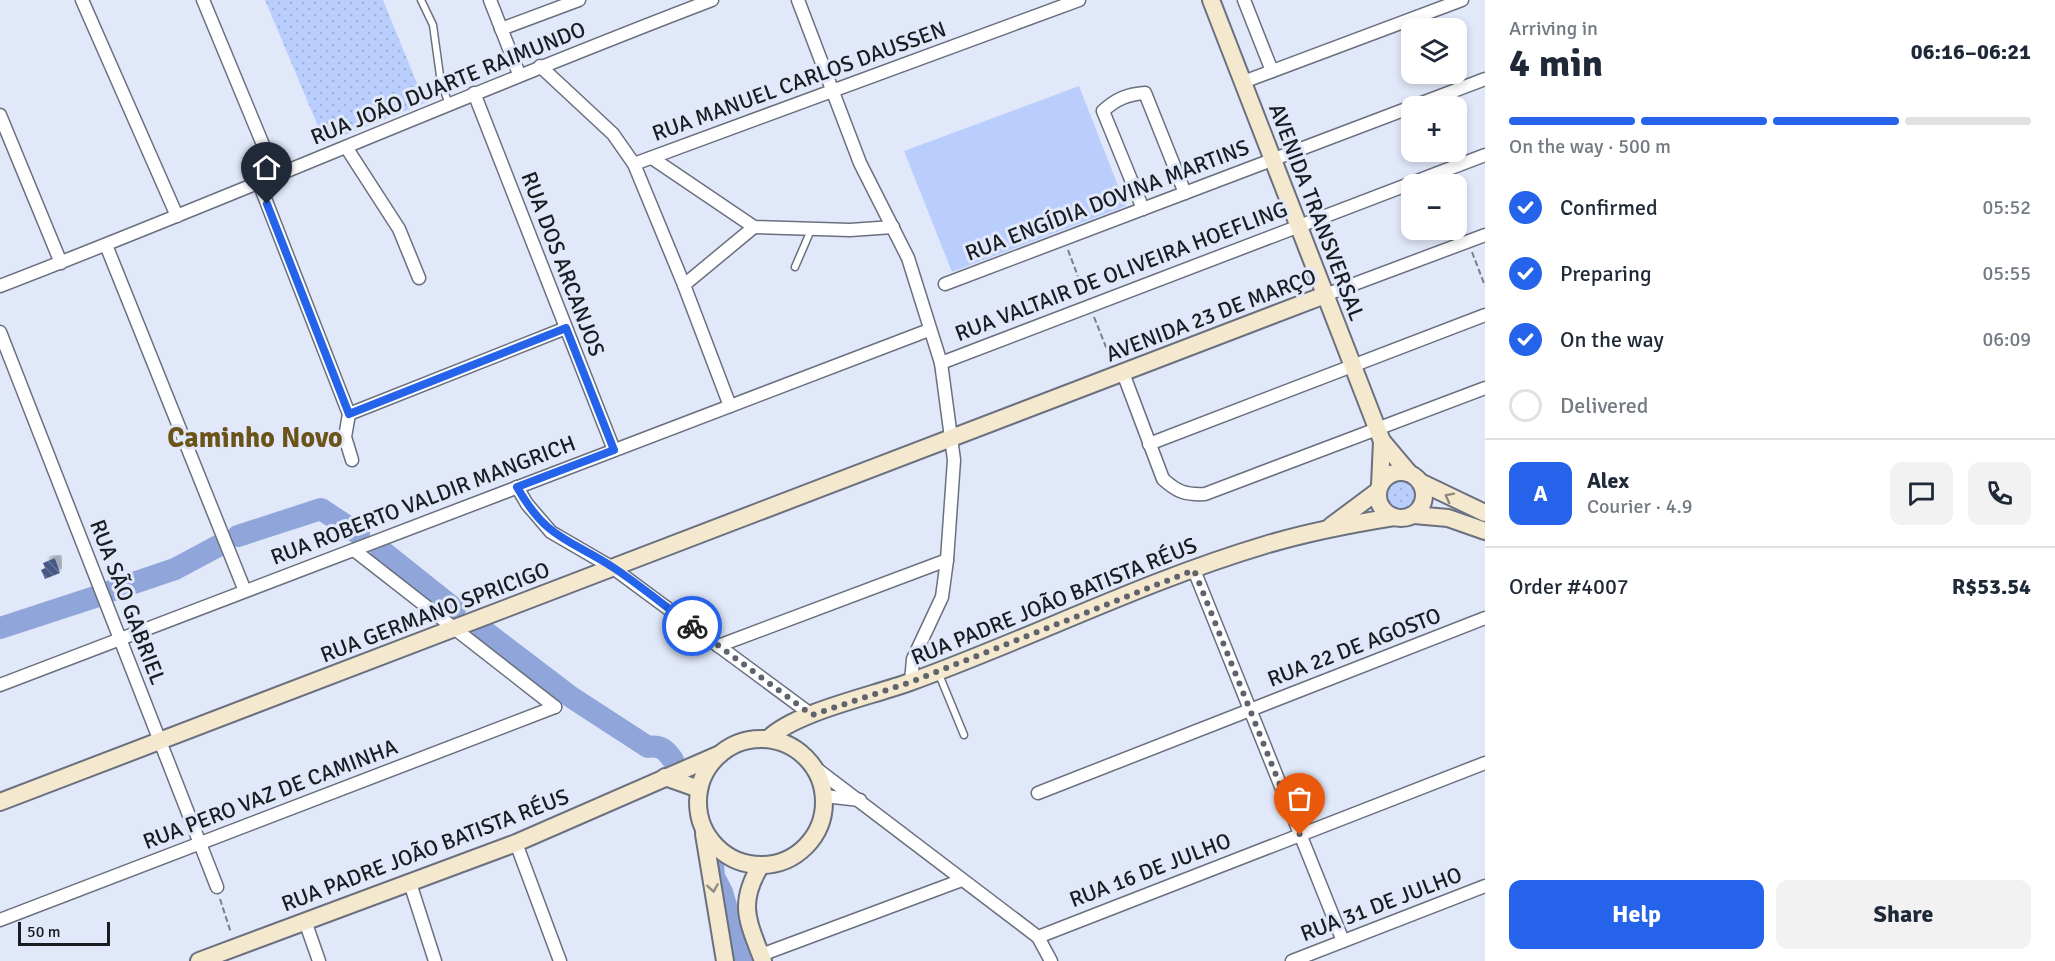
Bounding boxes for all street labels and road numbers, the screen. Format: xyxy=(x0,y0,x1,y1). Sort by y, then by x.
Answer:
street label: RUA JOÃO DUARTE RAIMUNDO xyxy=(307,15,589,151)
street label: RUA MANUEL CARLOS DAUSSEN xyxy=(648,15,950,147)
street label: AVENIDA TRANSVERSAL xyxy=(1263,100,1371,324)
street label: RUA ENGÍDIA DOVINA MARTINS xyxy=(961,133,1253,267)
street label: RUA DOS ARCANJOS xyxy=(515,168,611,360)
street label: RUA VALTAIR DE OLIVEIRA HOEFLING xyxy=(951,195,1291,347)
street label: AVENIDA 23 DE MARÇO xyxy=(1102,262,1320,368)
street label: RUA ROBERTO VALDIR MANGRICH xyxy=(267,429,579,571)
street label: RUA SÃO GABRIEL xyxy=(84,516,172,688)
street label: RUA PADRE JOÃO BATISTA RÉUS xyxy=(907,531,1201,671)
street label: RUA GERMANO SPRICIGO xyxy=(316,556,554,668)
street label: RUA 22 DE AGOSTO xyxy=(1263,601,1445,693)
street label: RUA PERO VAZ DE CAMINHA xyxy=(139,733,402,855)
street label: RUA PADRE JOÃO BATISTA RÉUS xyxy=(277,783,573,917)
street label: RUA 16 DE JULHO xyxy=(1065,827,1235,913)
street label: RUA 31 DE JULHO xyxy=(1296,861,1466,947)

